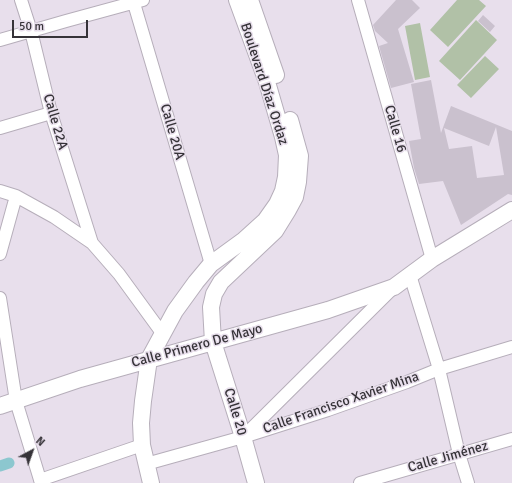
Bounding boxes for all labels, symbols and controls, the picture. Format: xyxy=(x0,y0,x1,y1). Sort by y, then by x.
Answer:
scale bar xyxy=(14,12,90,38)
text: 50 m xyxy=(19,19,44,34)
street label: Boulevard Díaz Ordaz xyxy=(236,21,292,147)
street label: Calle 22A xyxy=(39,92,71,152)
street label: Calle 20A xyxy=(156,102,188,162)
street label: Calle 16 xyxy=(380,103,410,155)
street label: Calle Primero De Mayo xyxy=(130,320,264,372)
street label: Calle Francisco Xavier Mina xyxy=(261,368,421,438)
street label: Calle 20 xyxy=(220,386,250,438)
north arrow xyxy=(12,431,52,471)
text: N xyxy=(33,434,47,449)
street label: Calle Jiménez xyxy=(406,438,490,476)

